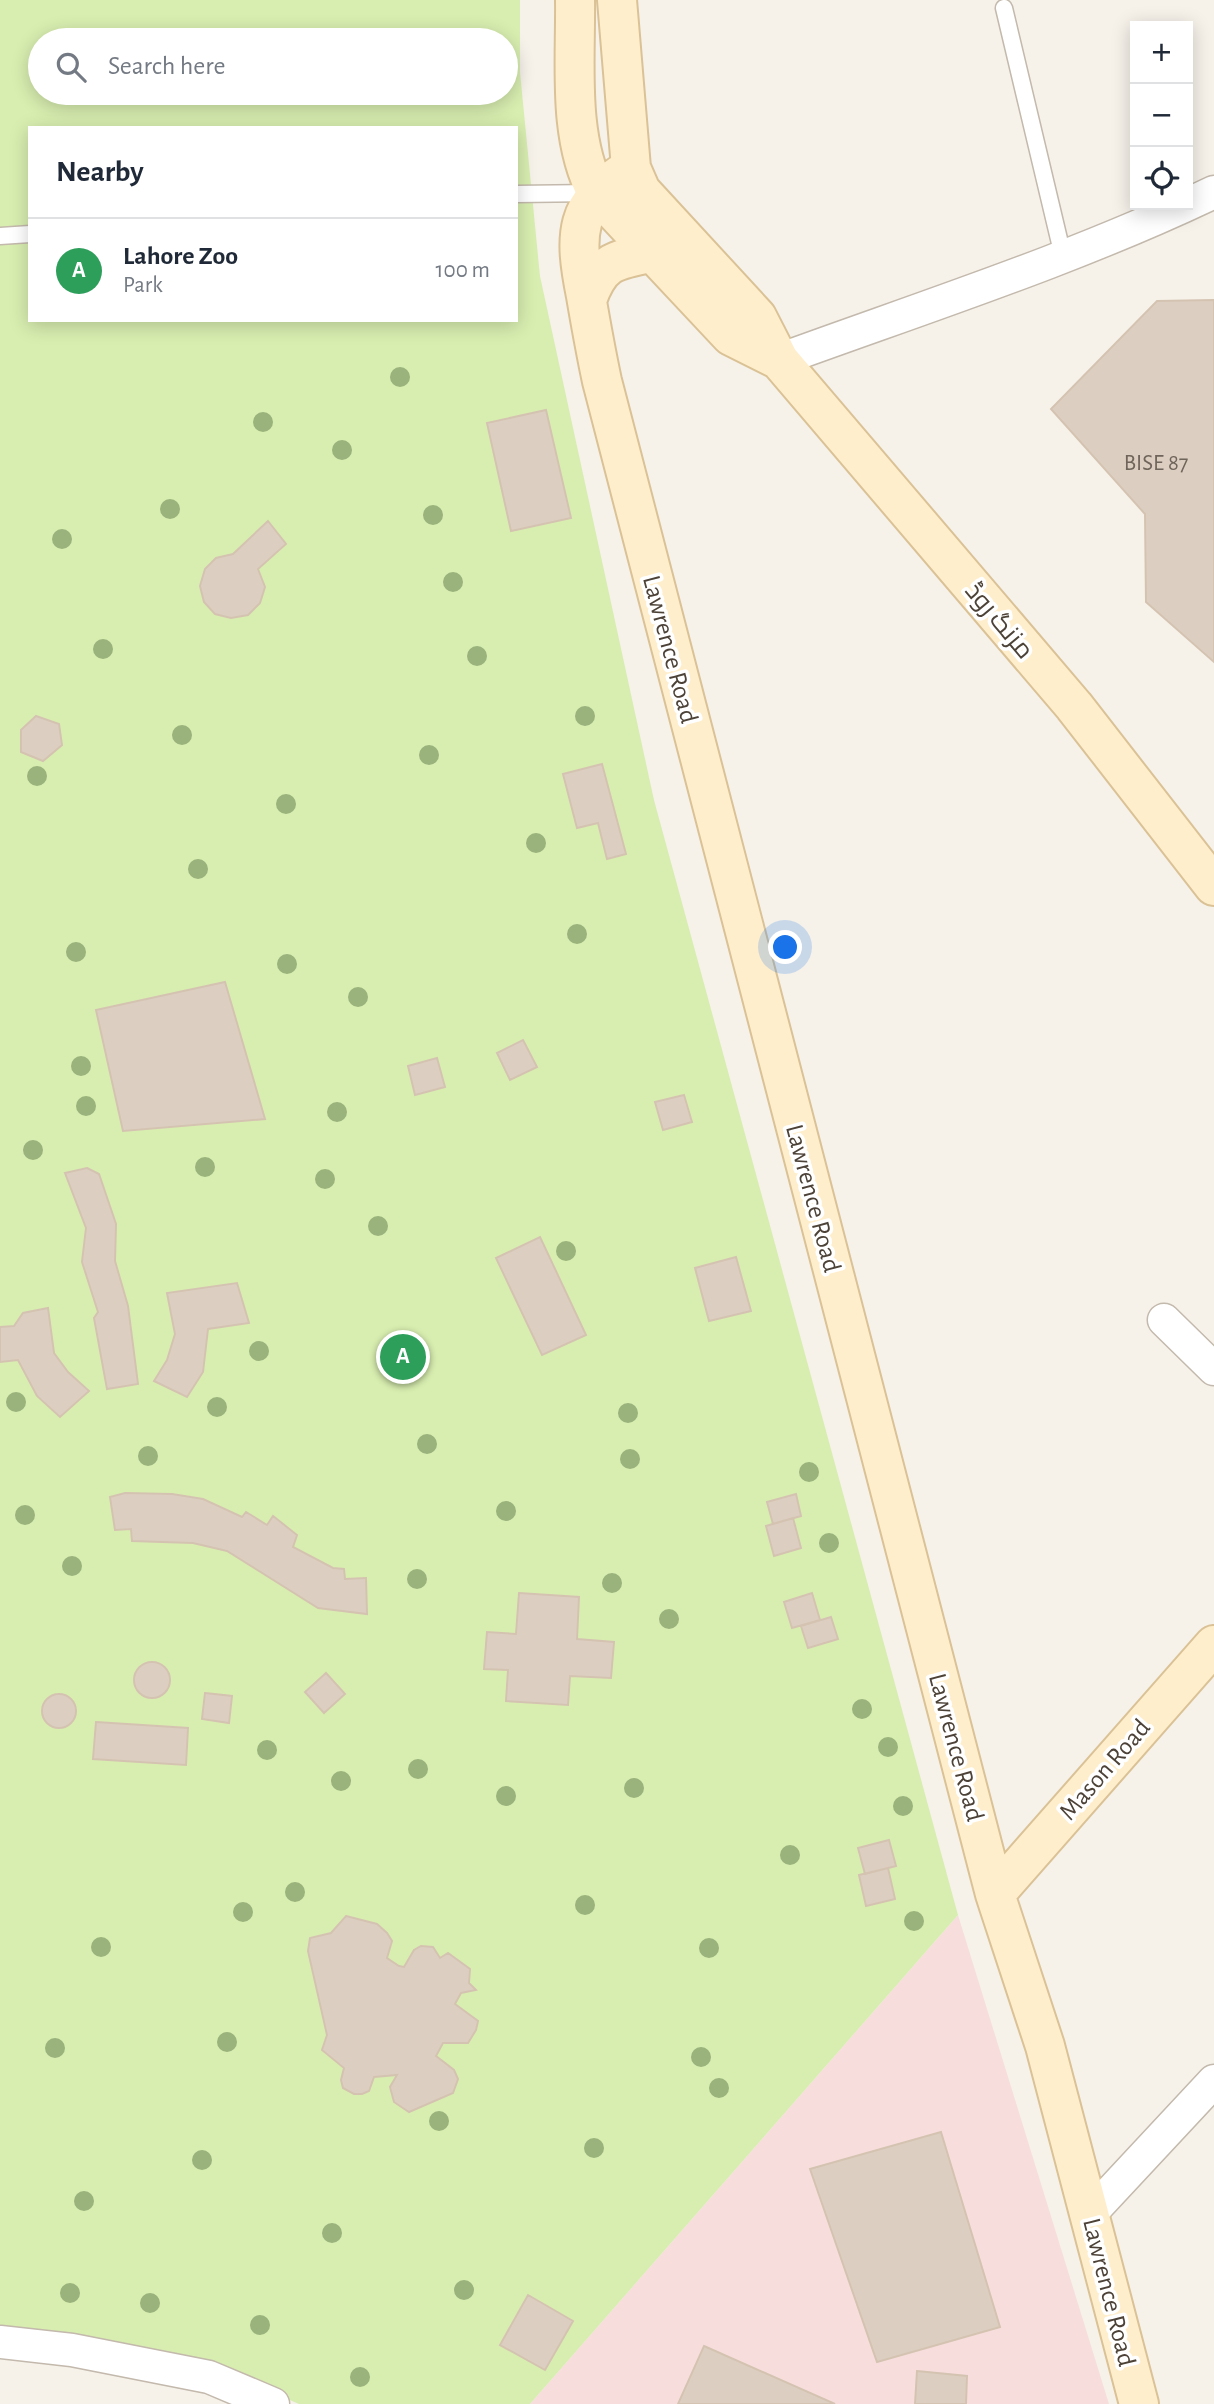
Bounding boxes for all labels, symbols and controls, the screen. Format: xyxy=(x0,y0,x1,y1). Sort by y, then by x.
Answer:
map controls xyxy=(1130,21,1193,210)
button: + xyxy=(1130,21,1193,84)
search box xyxy=(28,28,518,105)
icon: search xyxy=(52,48,90,86)
text: Search here xyxy=(108,53,226,79)
button: − xyxy=(1130,84,1193,147)
button: locate xyxy=(1130,147,1193,210)
text: Nearby xyxy=(56,157,144,187)
text: Lahore Zoo xyxy=(123,243,238,269)
text: A xyxy=(72,259,86,282)
text: 100 m xyxy=(436,259,490,282)
text: Park xyxy=(123,274,163,297)
house number: BISE 87 xyxy=(1124,452,1188,475)
street label: Lawrence Road xyxy=(638,573,702,726)
street label: مزنگ روڈ xyxy=(959,578,1038,664)
your location xyxy=(768,930,802,964)
street label: Lawrence Road xyxy=(781,1122,845,1275)
pin: A xyxy=(380,1331,426,1383)
street label: Lawrence Road xyxy=(924,1671,988,1824)
street label: Mason Road xyxy=(1054,1714,1155,1825)
street label: Lawrence Road xyxy=(1078,2215,1140,2369)

